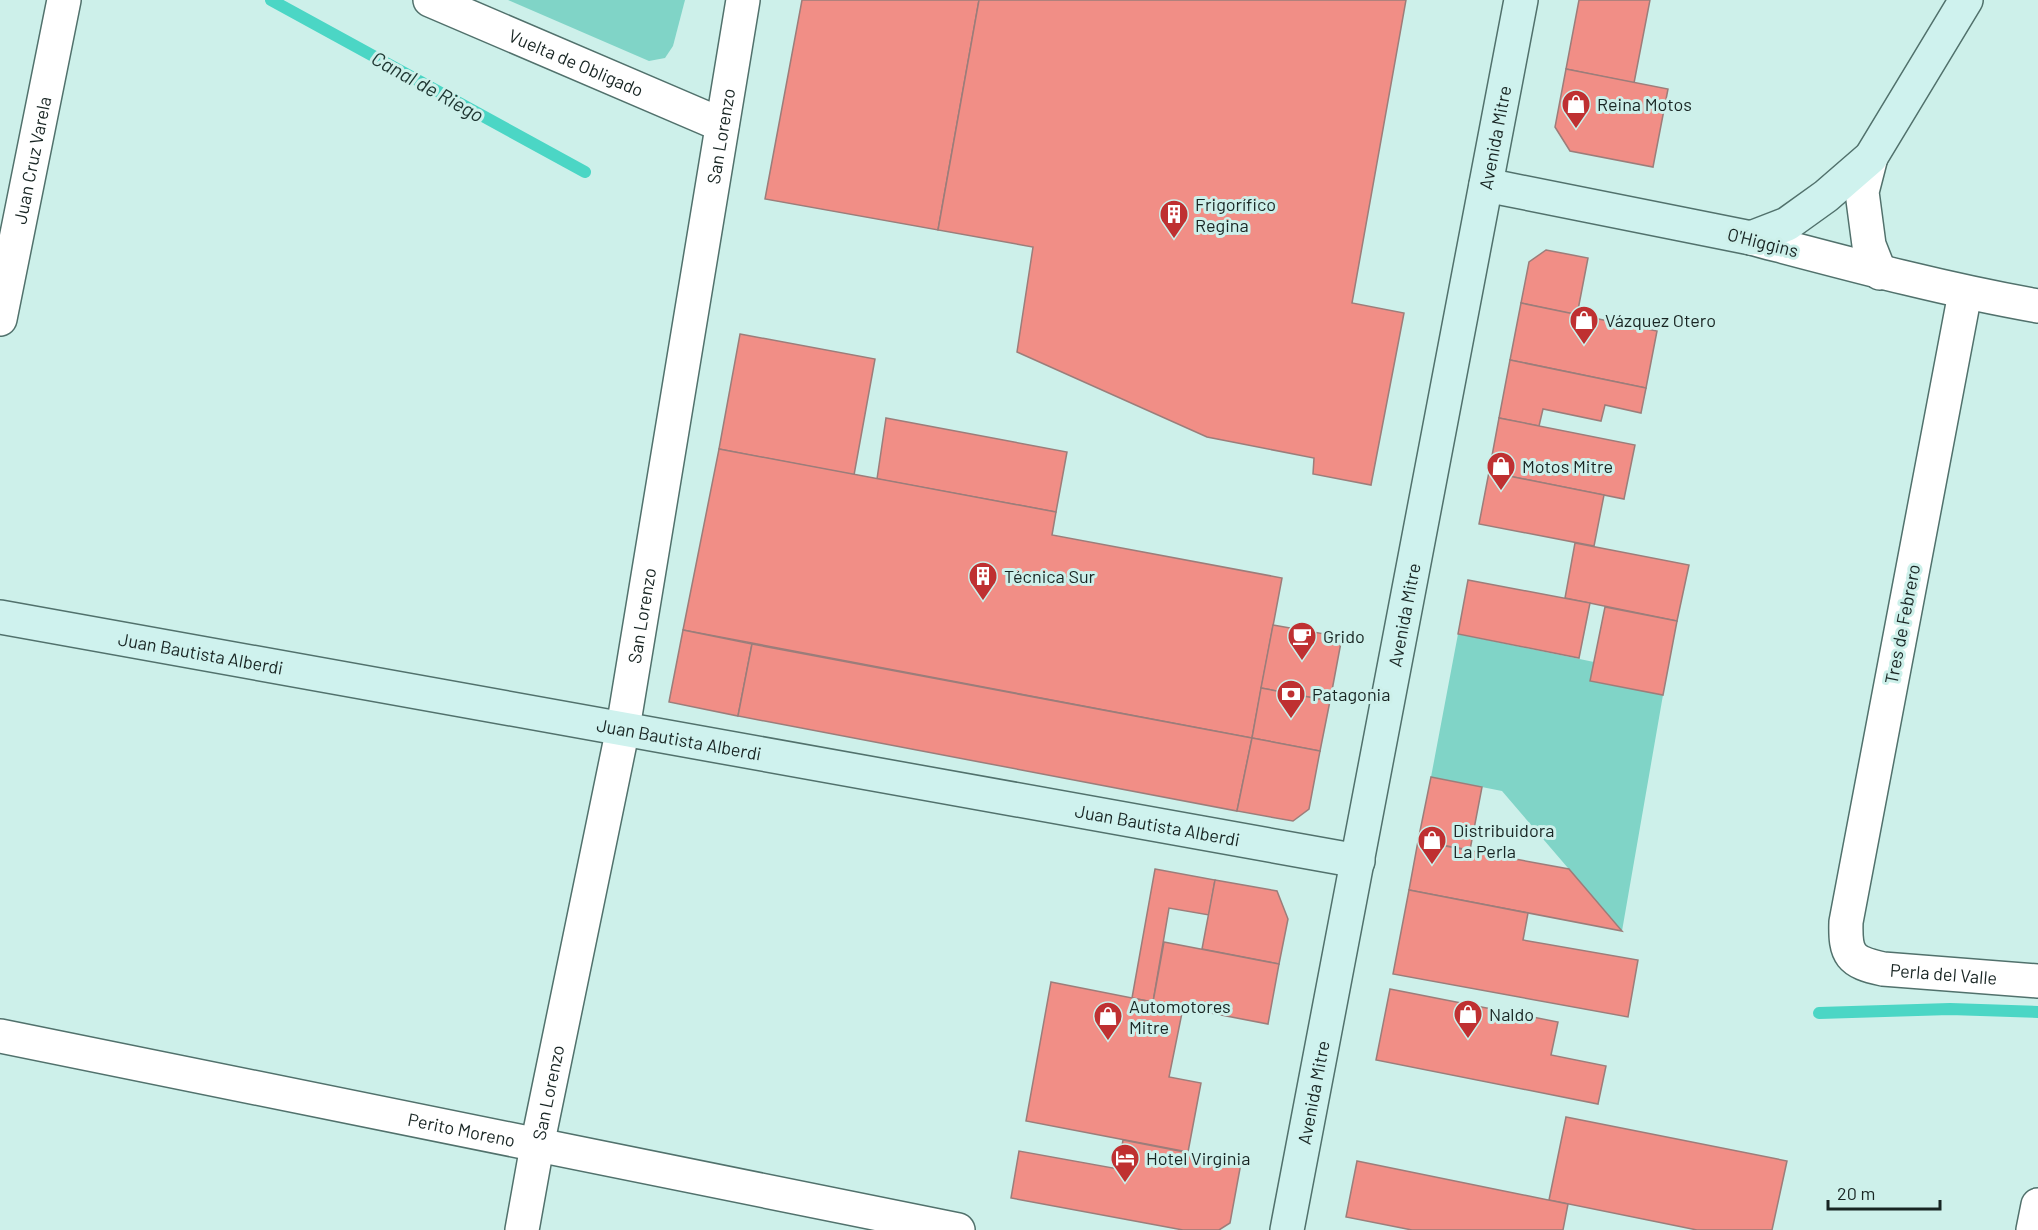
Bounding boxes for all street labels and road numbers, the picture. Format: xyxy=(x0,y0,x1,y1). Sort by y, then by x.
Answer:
street label: Vuelta de Obligado xyxy=(505,24,647,101)
street label: Avenida Mitre xyxy=(1474,84,1515,191)
street label: San Lorenzo xyxy=(702,87,739,186)
street label: Juan Cruz Varela xyxy=(8,94,55,226)
street label: O'Higgins xyxy=(1725,223,1801,261)
street label: Avenida Mitre xyxy=(1383,561,1425,669)
street label: Tres de Febrero xyxy=(1880,562,1924,686)
street label: San Lorenzo xyxy=(623,566,660,665)
street label: Juan Bautista Alberdi xyxy=(117,627,285,679)
street label: Juan Bautista Alberdi xyxy=(595,713,763,765)
street label: Juan Bautista Alberdi xyxy=(1073,799,1242,851)
street label: Perla del Valle xyxy=(1889,959,1998,989)
street label: Avenida Mitre xyxy=(1293,1039,1334,1146)
street label: San Lorenzo xyxy=(528,1043,569,1142)
street label: Perito Moreno xyxy=(406,1108,517,1151)

